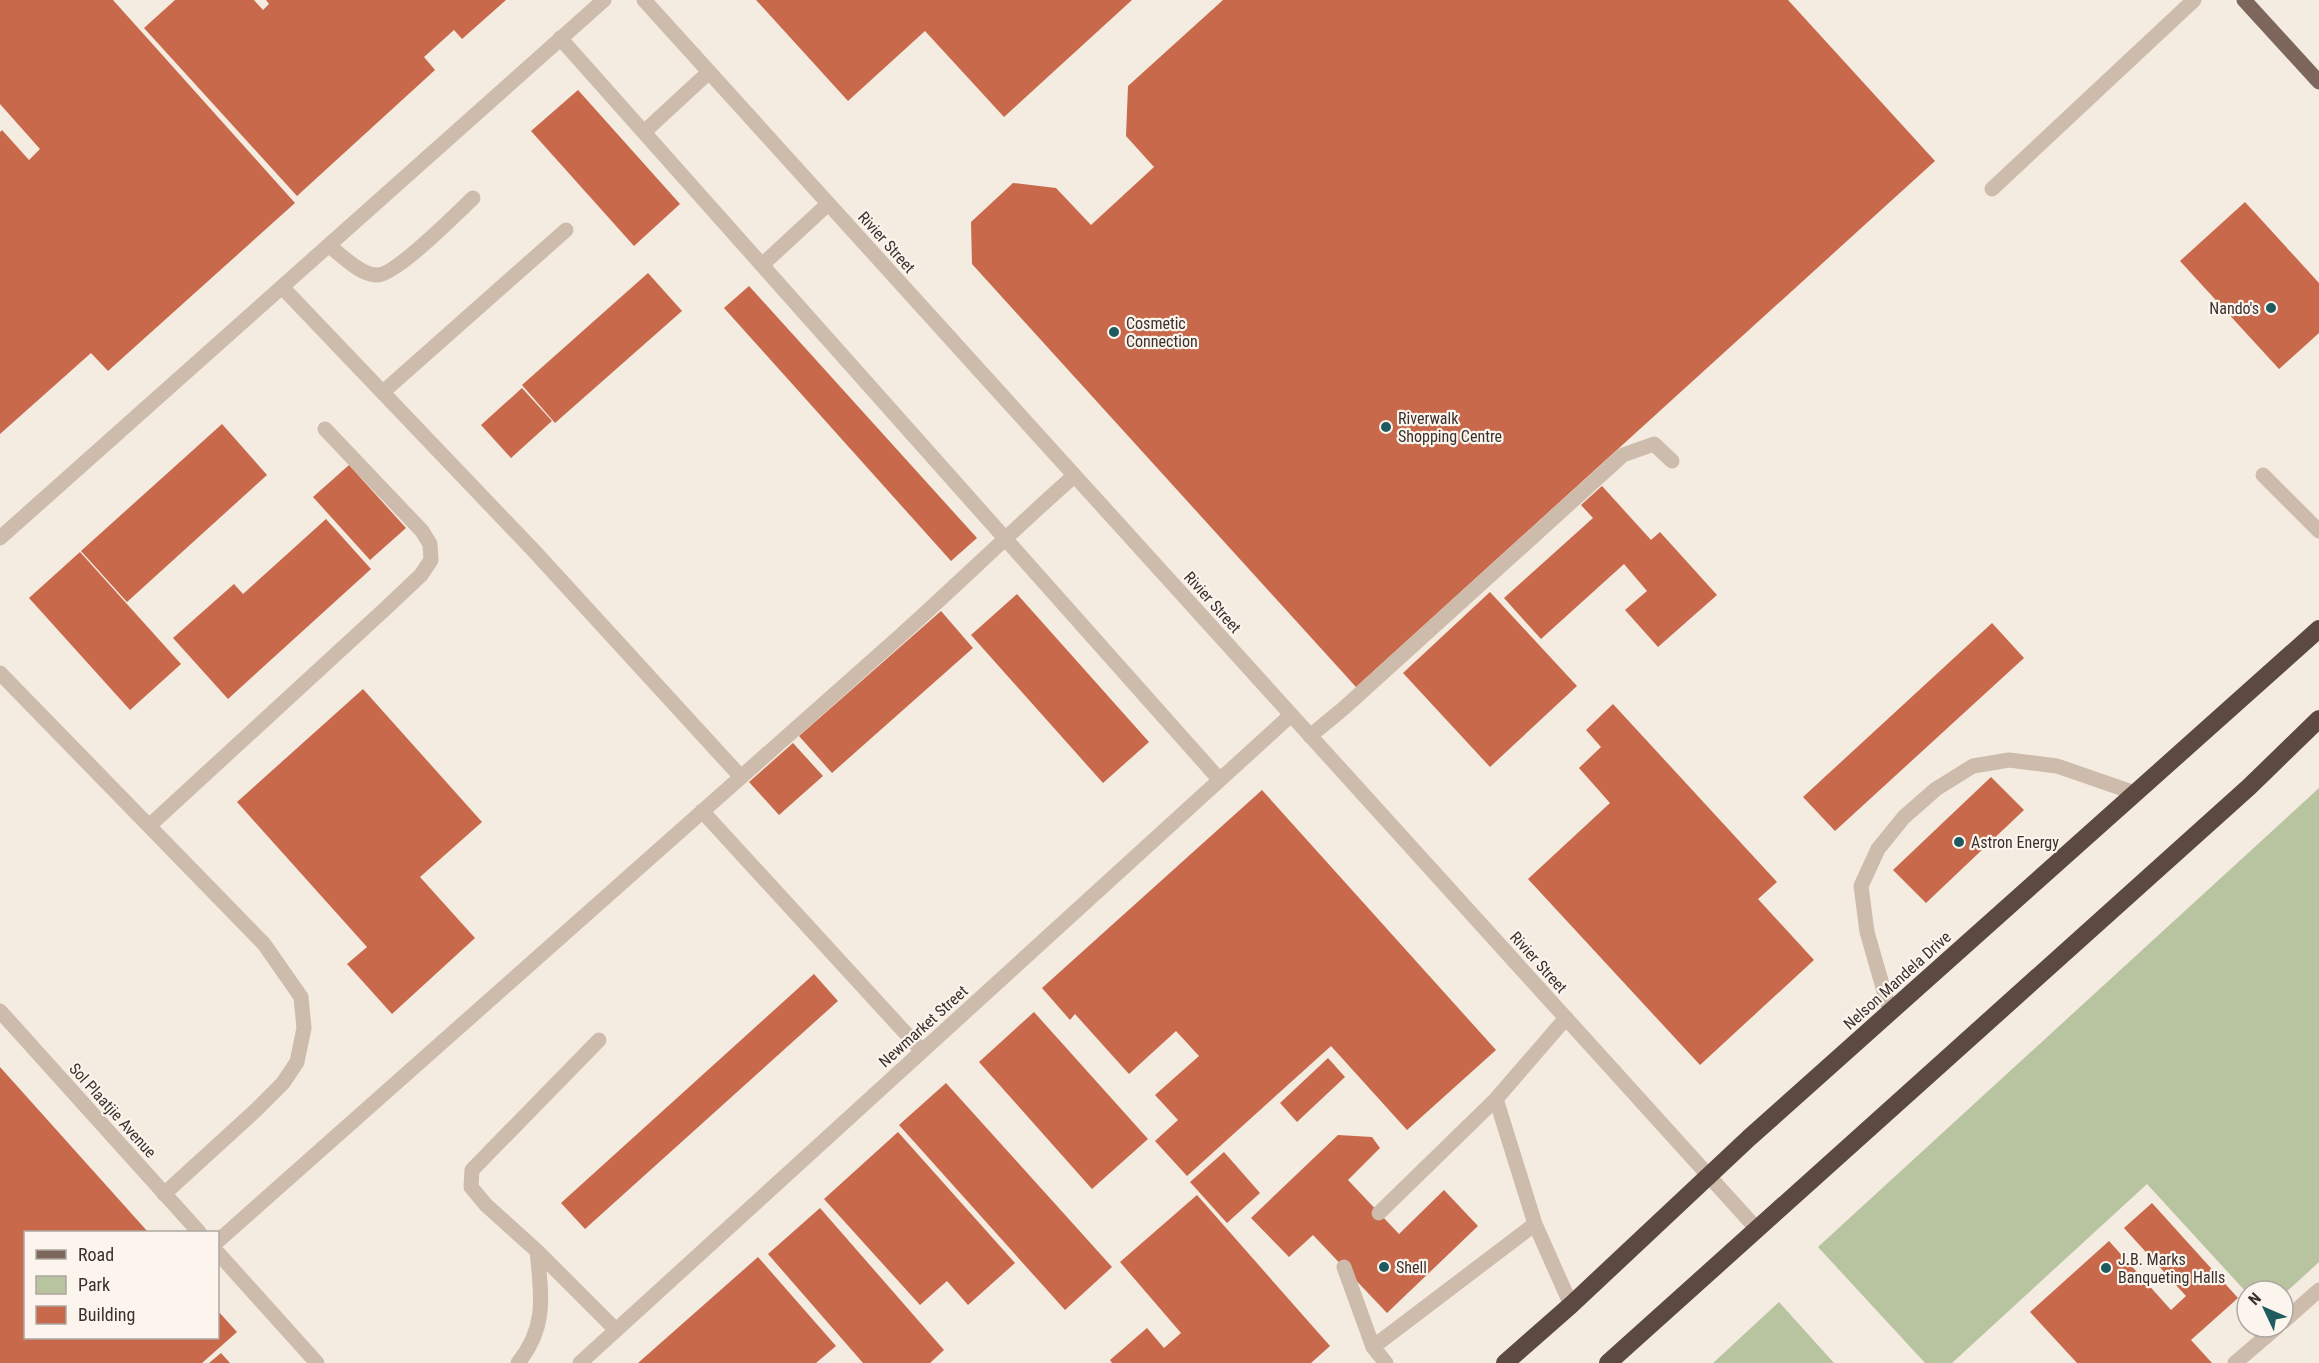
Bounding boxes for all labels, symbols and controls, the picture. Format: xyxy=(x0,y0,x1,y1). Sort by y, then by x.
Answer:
street label: Rivier Street xyxy=(854,208,919,277)
place label: Nando's xyxy=(2209,299,2259,318)
marker: Nando's xyxy=(2264,301,2278,315)
place label: Cosmetic Connection xyxy=(1126,314,1198,351)
marker: Cosmetic Connection xyxy=(1107,325,1121,339)
place label: Riverwalk Shopping Centre xyxy=(1398,409,1502,446)
marker: Riverwalk Shopping Centre xyxy=(1379,420,1393,434)
street label: Rivier Street xyxy=(1180,568,1245,637)
place label: Astron Energy xyxy=(1971,833,2059,852)
marker: Astron Energy xyxy=(1952,835,1966,849)
street label: Nelson Mandela Drive xyxy=(1840,927,1955,1034)
street label: Rivier Street xyxy=(1506,928,1571,997)
street label: Newmarket Street xyxy=(875,981,972,1071)
street label: Sol Plaatjie Avenue xyxy=(65,1059,160,1162)
legend xyxy=(24,1231,219,1339)
text: Road xyxy=(78,1244,114,1265)
place label: J.B. Marks Banqueting Halls xyxy=(2118,1250,2225,1287)
place label: Shell xyxy=(1396,1258,1427,1277)
marker: Shell xyxy=(1377,1260,1391,1274)
marker: J.B. Marks Banqueting Halls xyxy=(2099,1261,2113,1275)
text: Park xyxy=(78,1274,110,1295)
north arrow xyxy=(2235,1279,2295,1339)
text: N xyxy=(2244,1289,2265,1309)
text: Building xyxy=(78,1304,135,1325)

